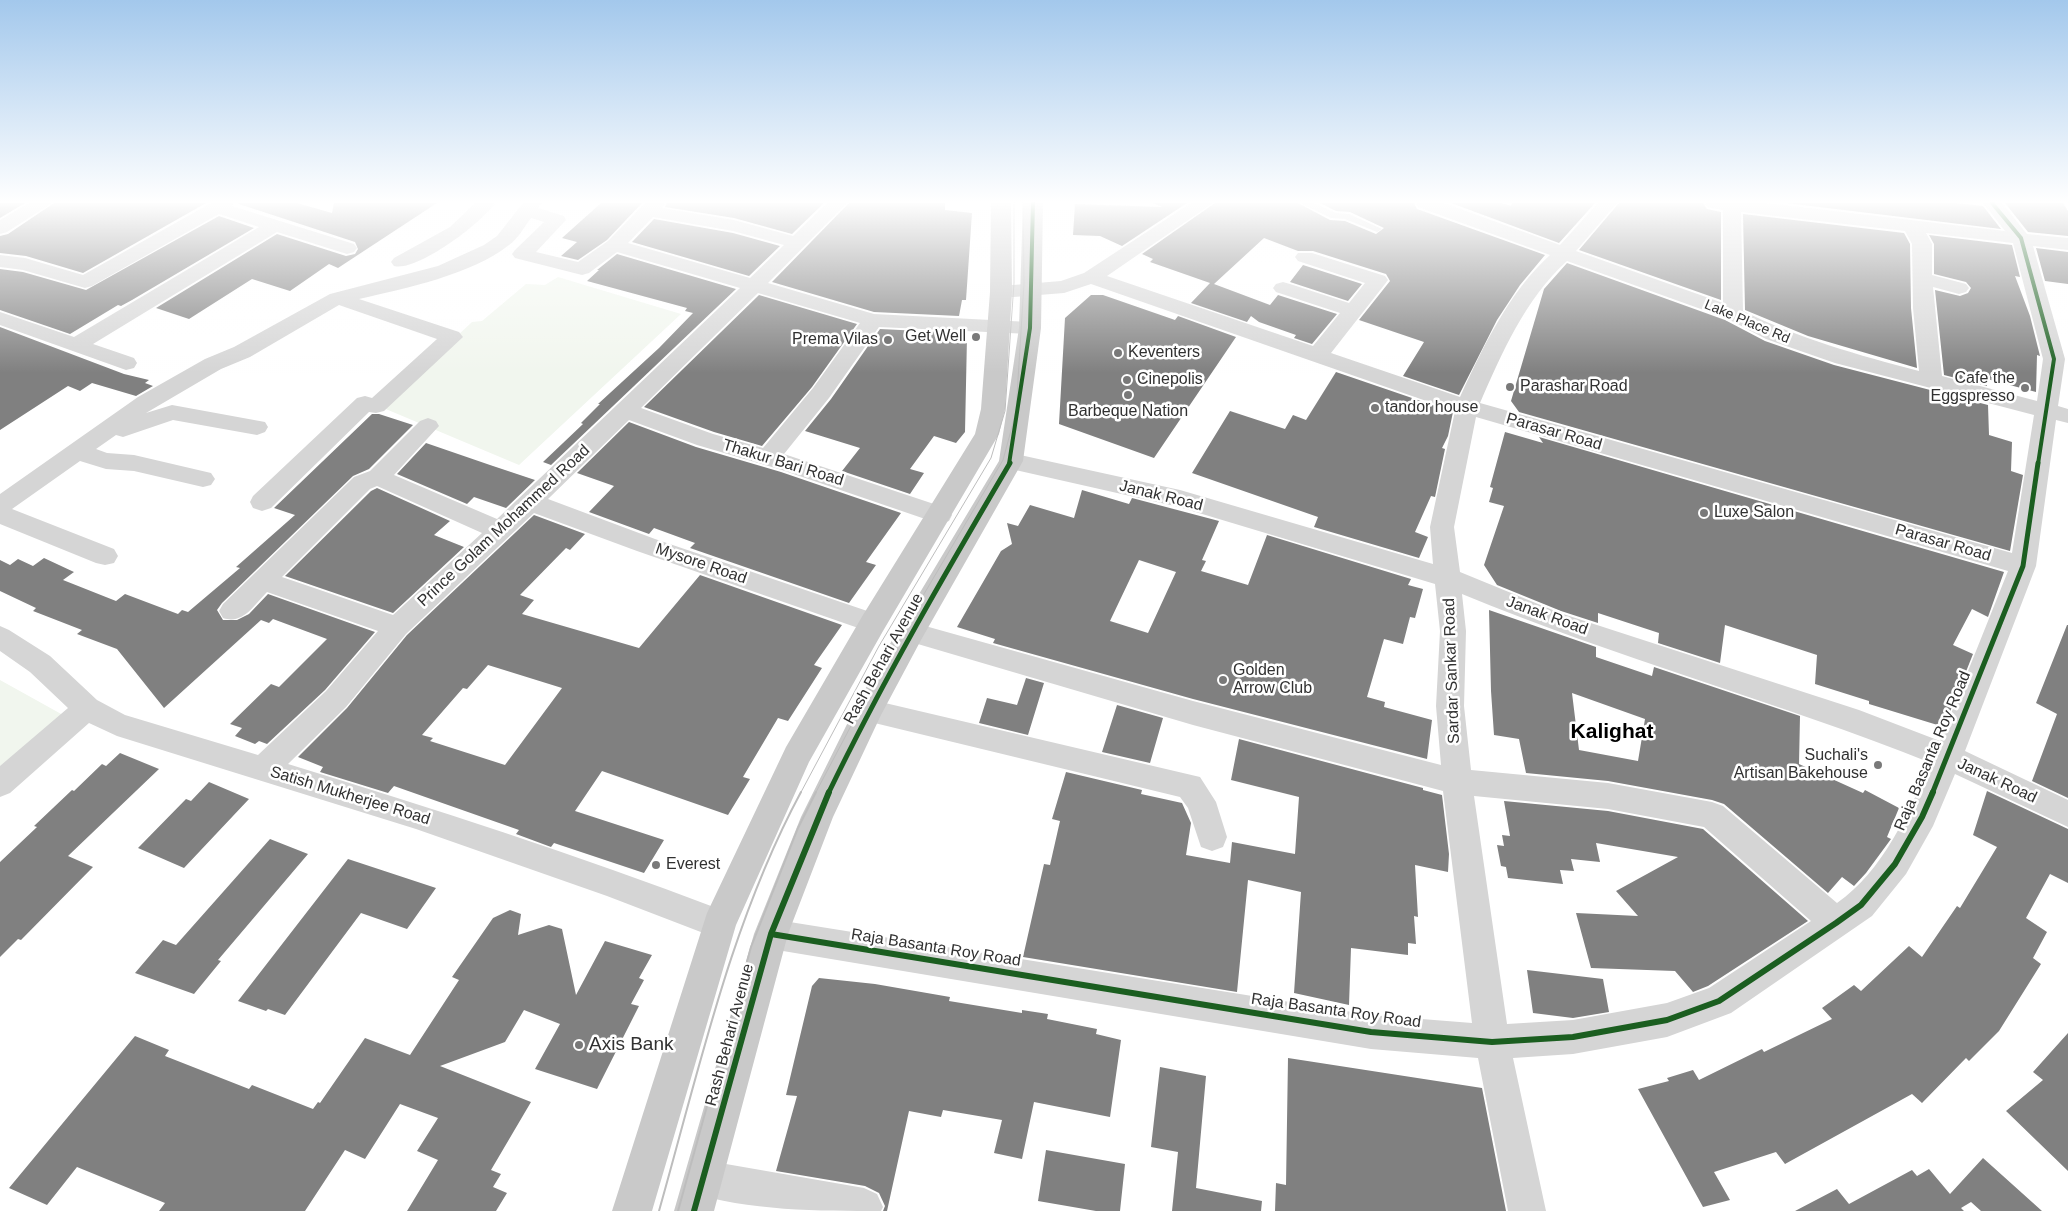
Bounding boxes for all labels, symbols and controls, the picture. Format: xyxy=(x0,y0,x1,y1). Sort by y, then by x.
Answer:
street label: Lake Place Rd xyxy=(1702,296,1792,348)
place label: Get Well xyxy=(905,327,966,347)
place label: Prema Vilas xyxy=(792,330,878,350)
marker: Get Well xyxy=(970,331,982,343)
marker: Prema Vilas xyxy=(882,334,894,346)
place label: Keventers xyxy=(1128,343,1200,363)
marker: Keventers xyxy=(1112,347,1124,359)
place label: Cafe the Eggspresso xyxy=(1931,369,2015,407)
place label: Cinepolis xyxy=(1137,370,1203,390)
marker: Cinepolis xyxy=(1121,374,1133,386)
place label: Parashar Road xyxy=(1520,377,1628,397)
marker: Parashar Road xyxy=(1504,381,1516,393)
marker: Cafe the Eggspresso xyxy=(2019,382,2031,394)
marker: Barbeque Nation xyxy=(1122,389,1134,401)
place label: tandor house xyxy=(1385,398,1478,418)
place label: Barbeque Nation xyxy=(1068,402,1188,422)
marker: tandor house xyxy=(1369,402,1381,414)
street label: Parasar Road xyxy=(1504,409,1604,455)
street label: Thakur Bari Road xyxy=(720,435,846,491)
street label: Prince Golam Mohammed Road xyxy=(414,441,594,611)
street label: Janak Road xyxy=(1117,476,1205,516)
place label: Luxe Salon xyxy=(1714,503,1794,523)
marker: Luxe Salon xyxy=(1698,507,1710,519)
street label: Parasar Road xyxy=(1893,520,1993,566)
street label: Mysore Road xyxy=(653,539,749,589)
street label: Rash Behari Avenue xyxy=(840,590,928,728)
street label: Janak Road xyxy=(1504,592,1590,640)
street label: Sardar Sankar Road xyxy=(1440,598,1464,744)
place label: Golden Arrow Club xyxy=(1233,661,1312,699)
street label: Raja Basanta Roy Road xyxy=(1891,668,1975,834)
marker: Golden Arrow Club xyxy=(1217,674,1229,686)
district label: Kalighat xyxy=(1571,719,1653,745)
place label: Suchali's Artisan Bakehouse xyxy=(1734,746,1868,784)
street label: Janak Road xyxy=(1954,754,2040,808)
marker: Suchali's Artisan Bakehouse xyxy=(1872,759,1884,771)
street label: Satish Mukherjee Road xyxy=(268,763,432,829)
place label: Everest xyxy=(666,855,720,875)
marker: Everest xyxy=(650,859,662,871)
street label: Raja Basanta Roy Road xyxy=(850,925,1022,971)
street label: Rash Behari Avenue xyxy=(702,962,758,1108)
street label: Raja Basanta Roy Road xyxy=(1250,990,1422,1032)
place label: Axis Bank xyxy=(589,1034,673,1056)
marker: Axis Bank xyxy=(573,1039,585,1051)

